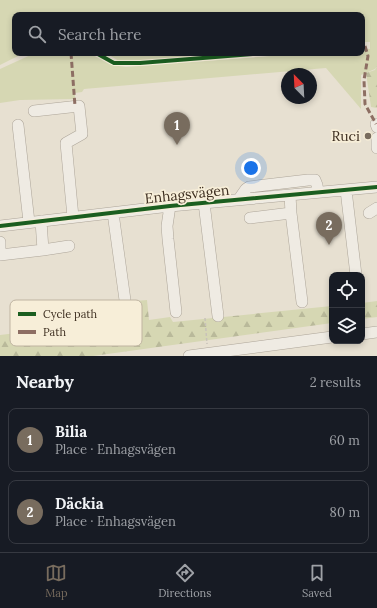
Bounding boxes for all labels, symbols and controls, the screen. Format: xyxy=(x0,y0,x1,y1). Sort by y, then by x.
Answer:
search box xyxy=(12,12,365,56)
icon: search xyxy=(26,23,48,45)
text: Search here xyxy=(58,25,141,44)
north arrow xyxy=(281,68,317,104)
pin: 1 xyxy=(164,112,190,145)
place label: Ruci xyxy=(331,127,360,145)
marker: Ruci xyxy=(363,131,373,141)
your location xyxy=(241,158,261,178)
street label: Enhagsvägen xyxy=(144,181,231,207)
pin: 2 xyxy=(316,212,342,245)
map controls xyxy=(329,272,365,344)
button: locate xyxy=(329,272,365,308)
legend xyxy=(10,300,142,346)
text: Cycle path xyxy=(43,307,98,321)
button: layers xyxy=(329,308,365,344)
text: Path xyxy=(43,325,66,339)
text: Nearby xyxy=(16,371,74,393)
text: 2 results xyxy=(310,374,361,391)
text: Bilia xyxy=(55,422,87,441)
text: 1 xyxy=(27,432,33,449)
text: 60 m xyxy=(329,432,360,449)
text: Place · Enhagsvägen xyxy=(55,441,176,458)
text: Däckia xyxy=(55,494,104,513)
text: 2 xyxy=(27,504,33,521)
text: 80 m xyxy=(330,504,360,521)
text: Place · Enhagsvägen xyxy=(55,513,176,530)
tab: Map xyxy=(45,562,68,600)
tab: Directions xyxy=(158,562,211,600)
tab: Saved xyxy=(302,562,332,600)

